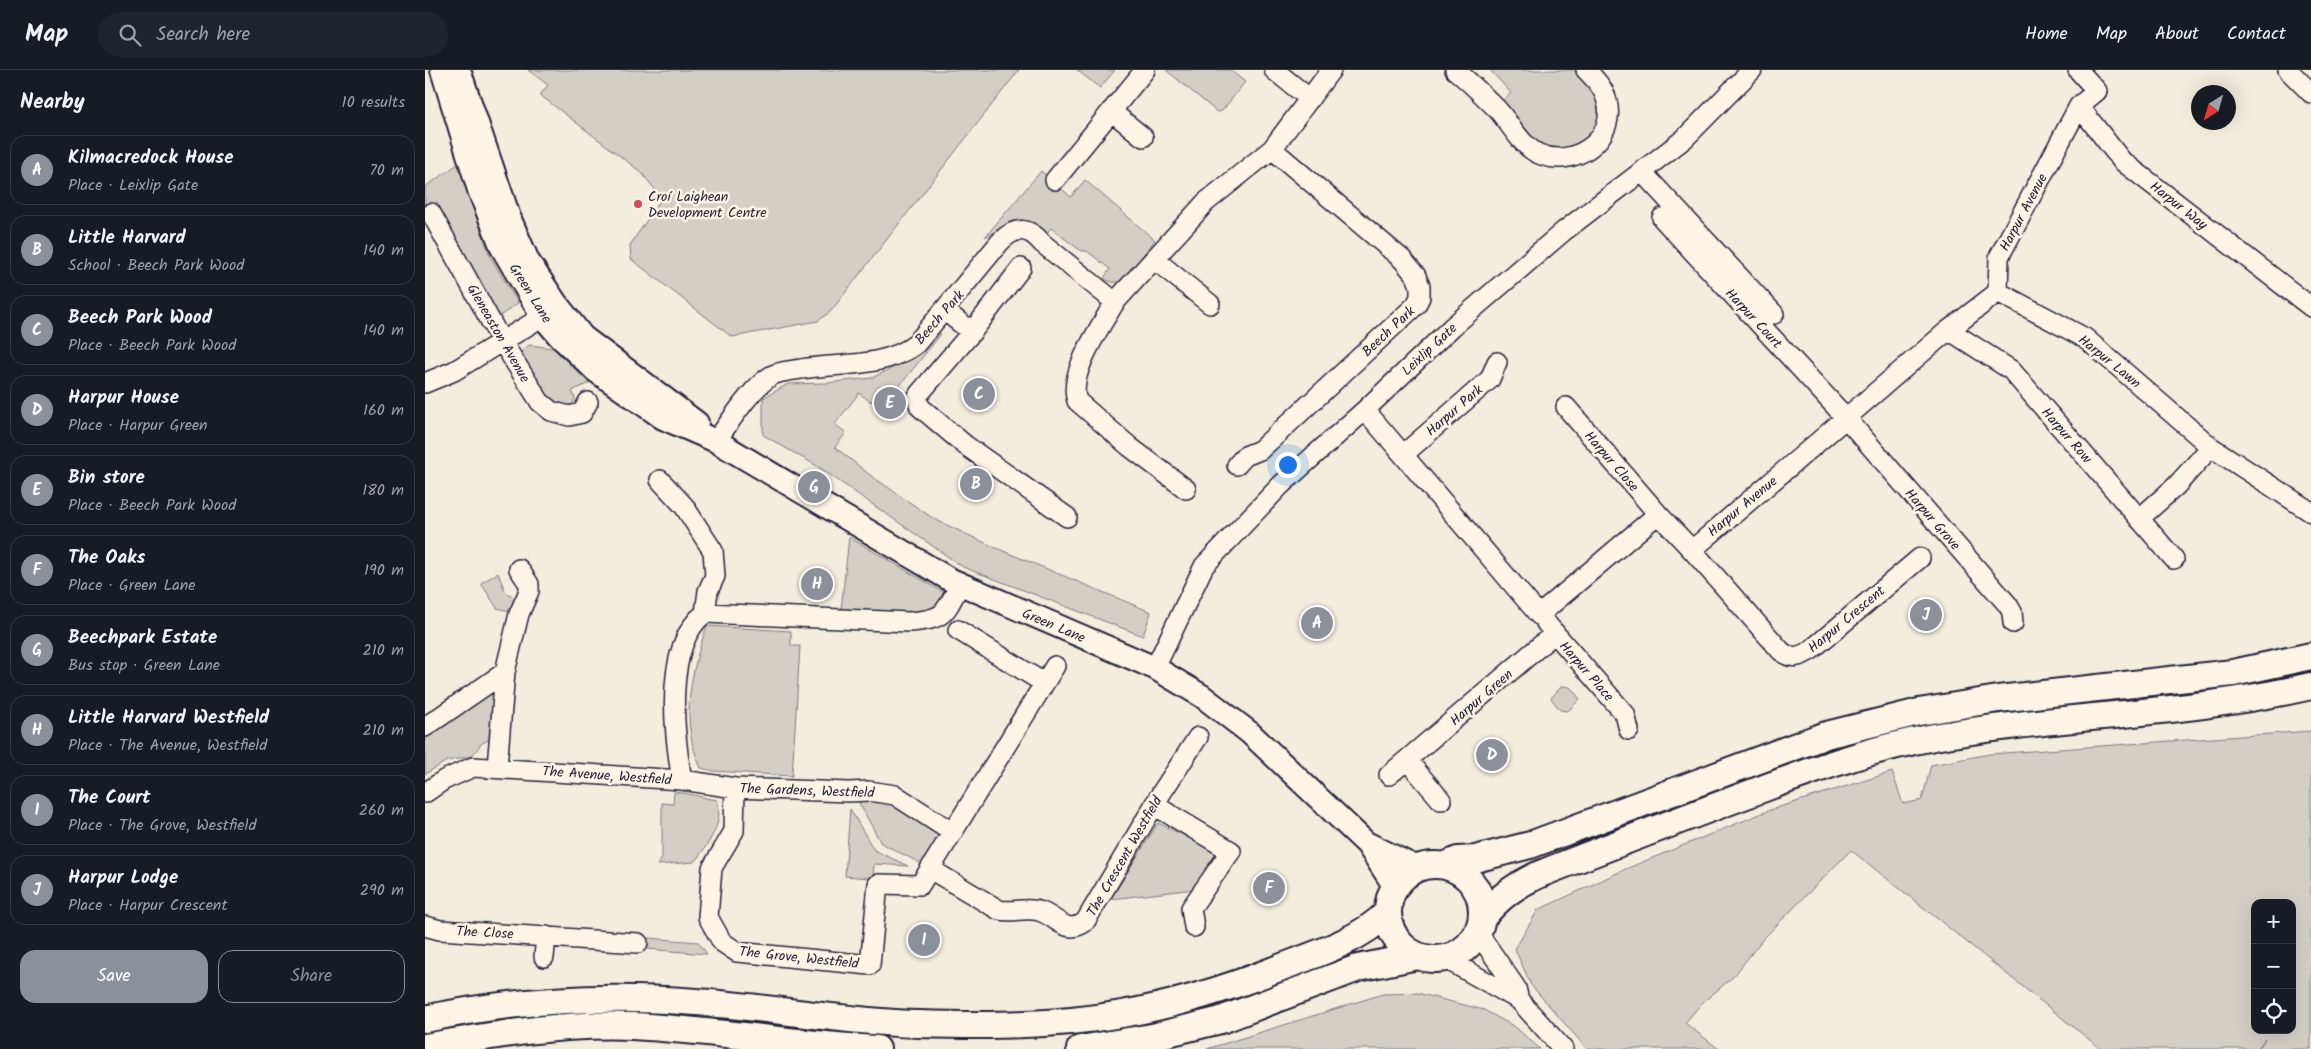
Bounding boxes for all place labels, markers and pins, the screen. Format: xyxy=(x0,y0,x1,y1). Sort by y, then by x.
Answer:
place label: Croí Laighean Development Centre xyxy=(648,186,767,224)
marker: Croí Laighean Development Centre xyxy=(632,198,644,210)
pin: C xyxy=(963,375,995,413)
pin: E xyxy=(874,384,906,422)
pin: B xyxy=(960,465,992,503)
pin: G xyxy=(798,468,830,506)
pin: H xyxy=(801,565,833,603)
pin: J xyxy=(1910,596,1942,634)
pin: A xyxy=(1301,604,1333,642)
pin: D xyxy=(1476,736,1508,774)
pin: F xyxy=(1253,869,1285,907)
pin: I xyxy=(908,921,940,959)

